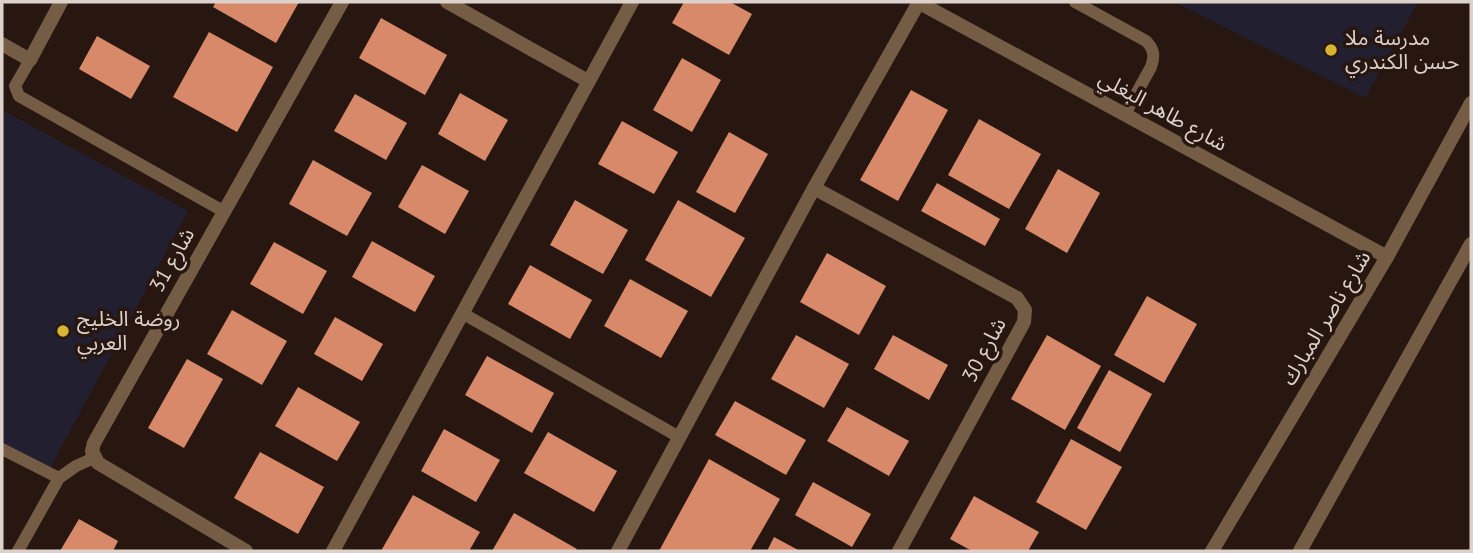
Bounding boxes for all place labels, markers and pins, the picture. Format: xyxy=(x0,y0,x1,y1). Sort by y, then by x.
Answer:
place label: مدرسة ملا حسن الكندري xyxy=(1345,24,1459,78)
marker: مدرسة ملا حسن الكندري xyxy=(1323,42,1339,58)
place label: روضة الخليج العربي xyxy=(77,305,180,359)
marker: روضة الخليج العربي xyxy=(55,323,71,339)

